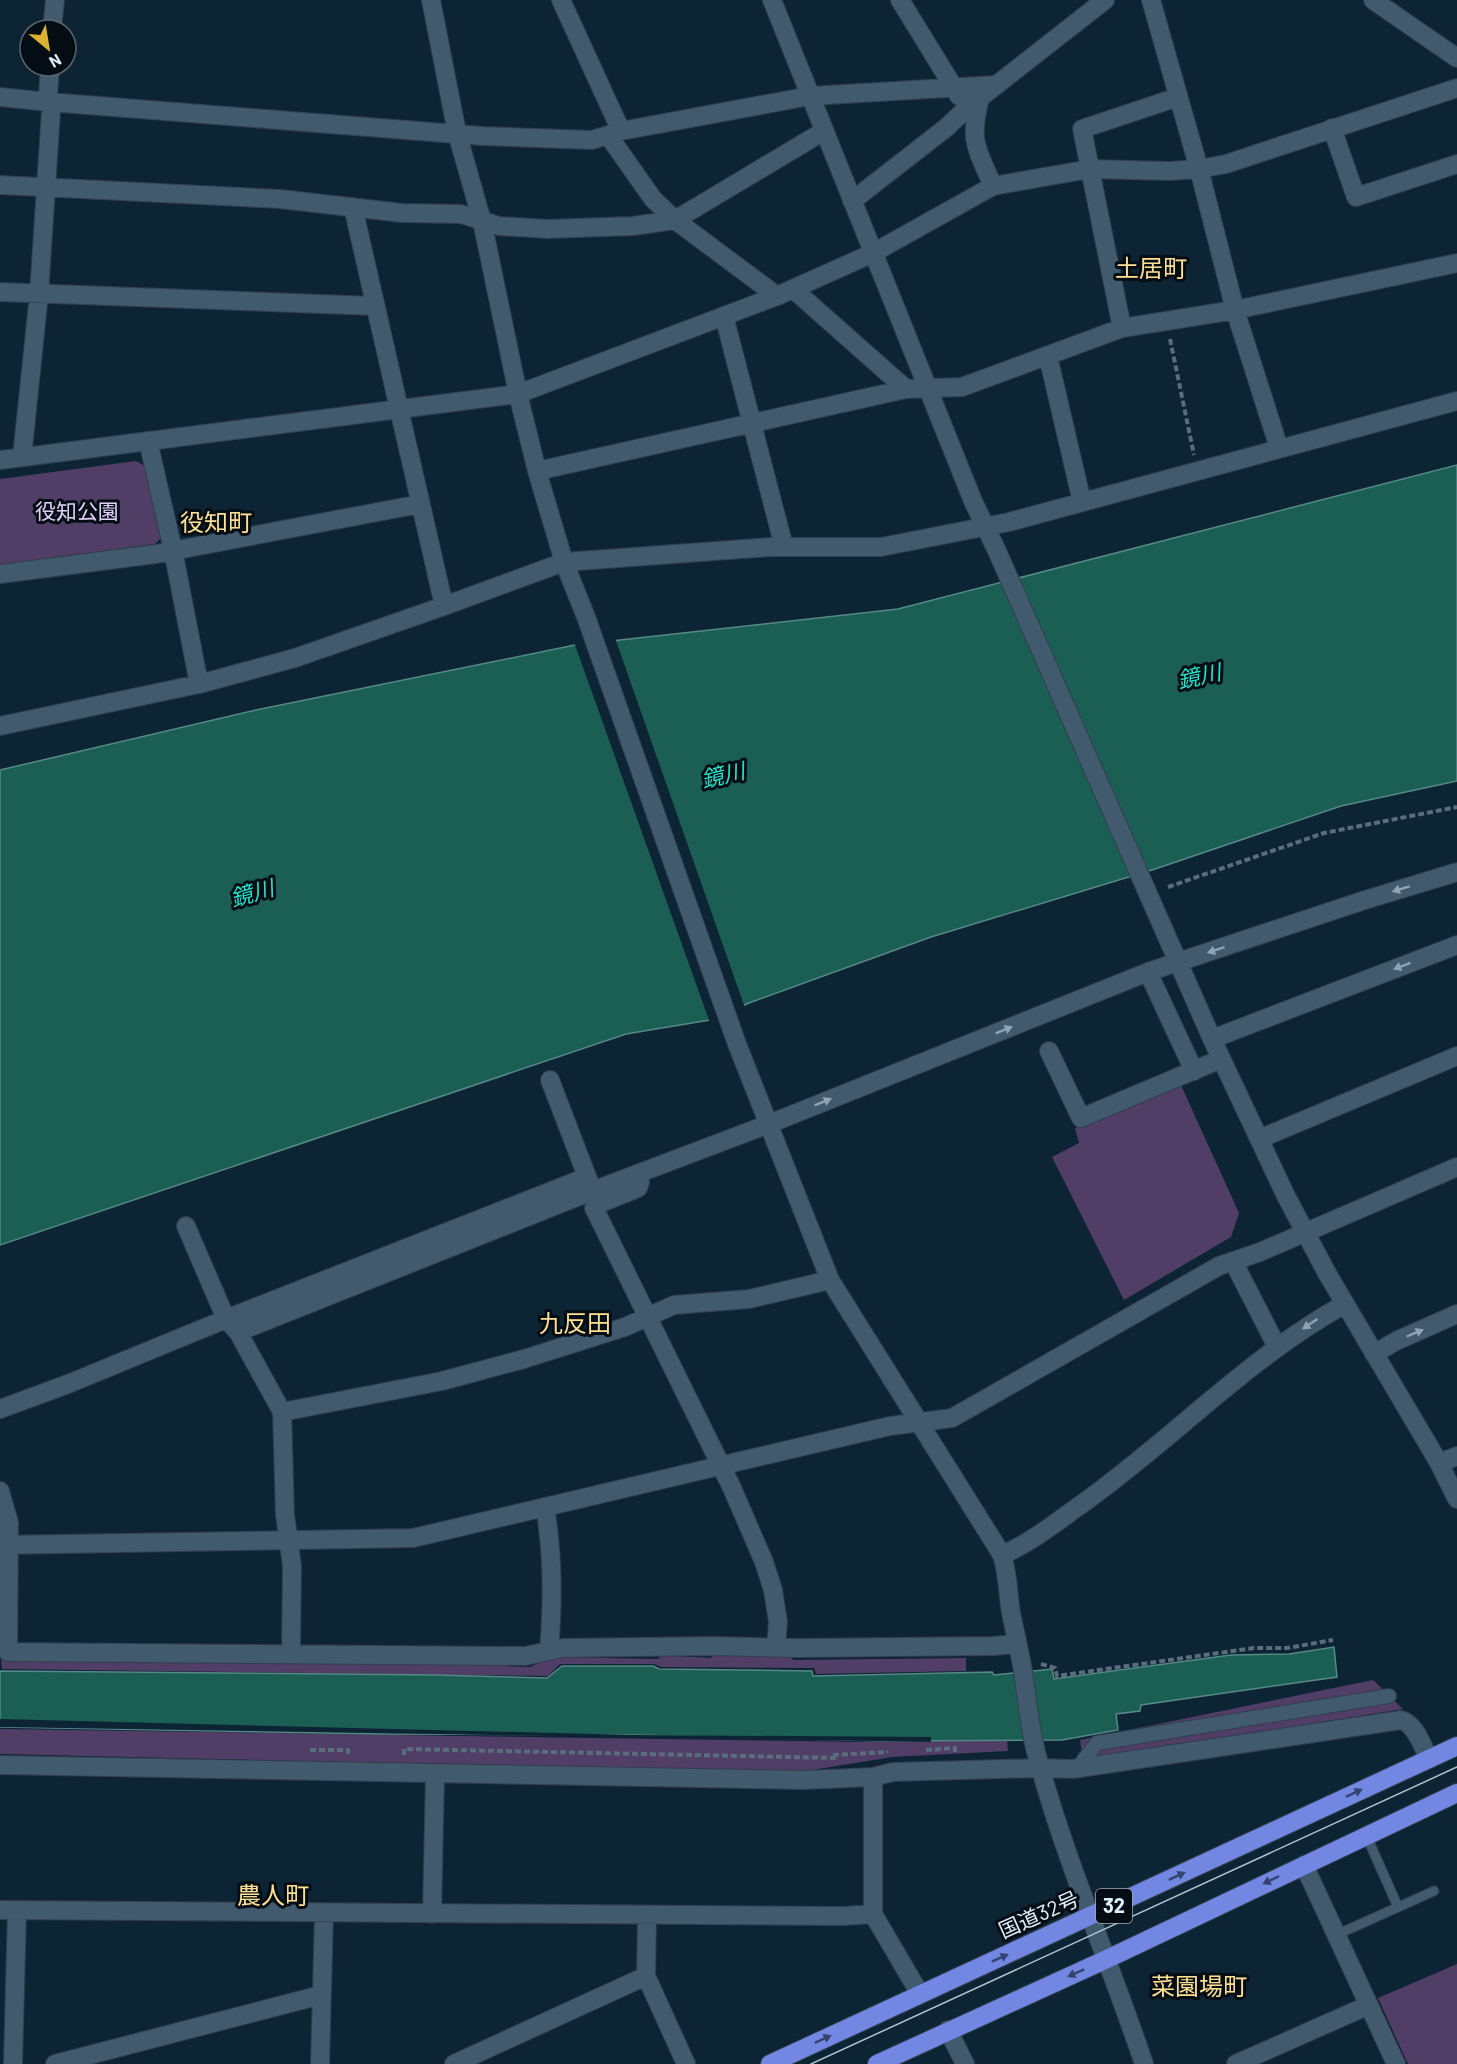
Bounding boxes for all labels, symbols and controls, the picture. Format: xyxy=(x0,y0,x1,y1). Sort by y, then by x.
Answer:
north arrow xyxy=(18,18,78,78)
text: N xyxy=(46,51,65,72)
district label: 土居町 xyxy=(1115,253,1187,282)
park label: 役知公園 xyxy=(35,498,119,523)
district label: 役知町 xyxy=(180,507,252,536)
water label: 鏡川 xyxy=(1175,657,1225,692)
water label: 鏡川 xyxy=(698,756,749,792)
water label: 鏡川 xyxy=(227,873,278,911)
one-way arrow xyxy=(1392,885,1410,894)
one-way arrow xyxy=(1207,945,1225,955)
one-way arrow xyxy=(1393,962,1411,972)
one-way arrow xyxy=(995,1025,1013,1034)
one-way arrow xyxy=(814,1097,832,1106)
district label: 九反田 xyxy=(539,1308,611,1337)
one-way arrow xyxy=(1302,1319,1319,1330)
one-way arrow xyxy=(1406,1328,1423,1337)
one-way arrow xyxy=(1345,1789,1362,1798)
one-way arrow xyxy=(1169,1872,1186,1881)
one-way arrow xyxy=(1263,1876,1280,1885)
district label: 農人町 xyxy=(237,1880,309,1909)
street label: 国道32号 xyxy=(994,1885,1082,1942)
road number: 32 xyxy=(1096,1889,1132,1923)
one-way arrow xyxy=(992,1953,1009,1962)
one-way arrow xyxy=(1067,1969,1085,1978)
district label: 菜園場町 xyxy=(1151,1971,1247,2000)
one-way arrow xyxy=(815,2035,832,2044)

